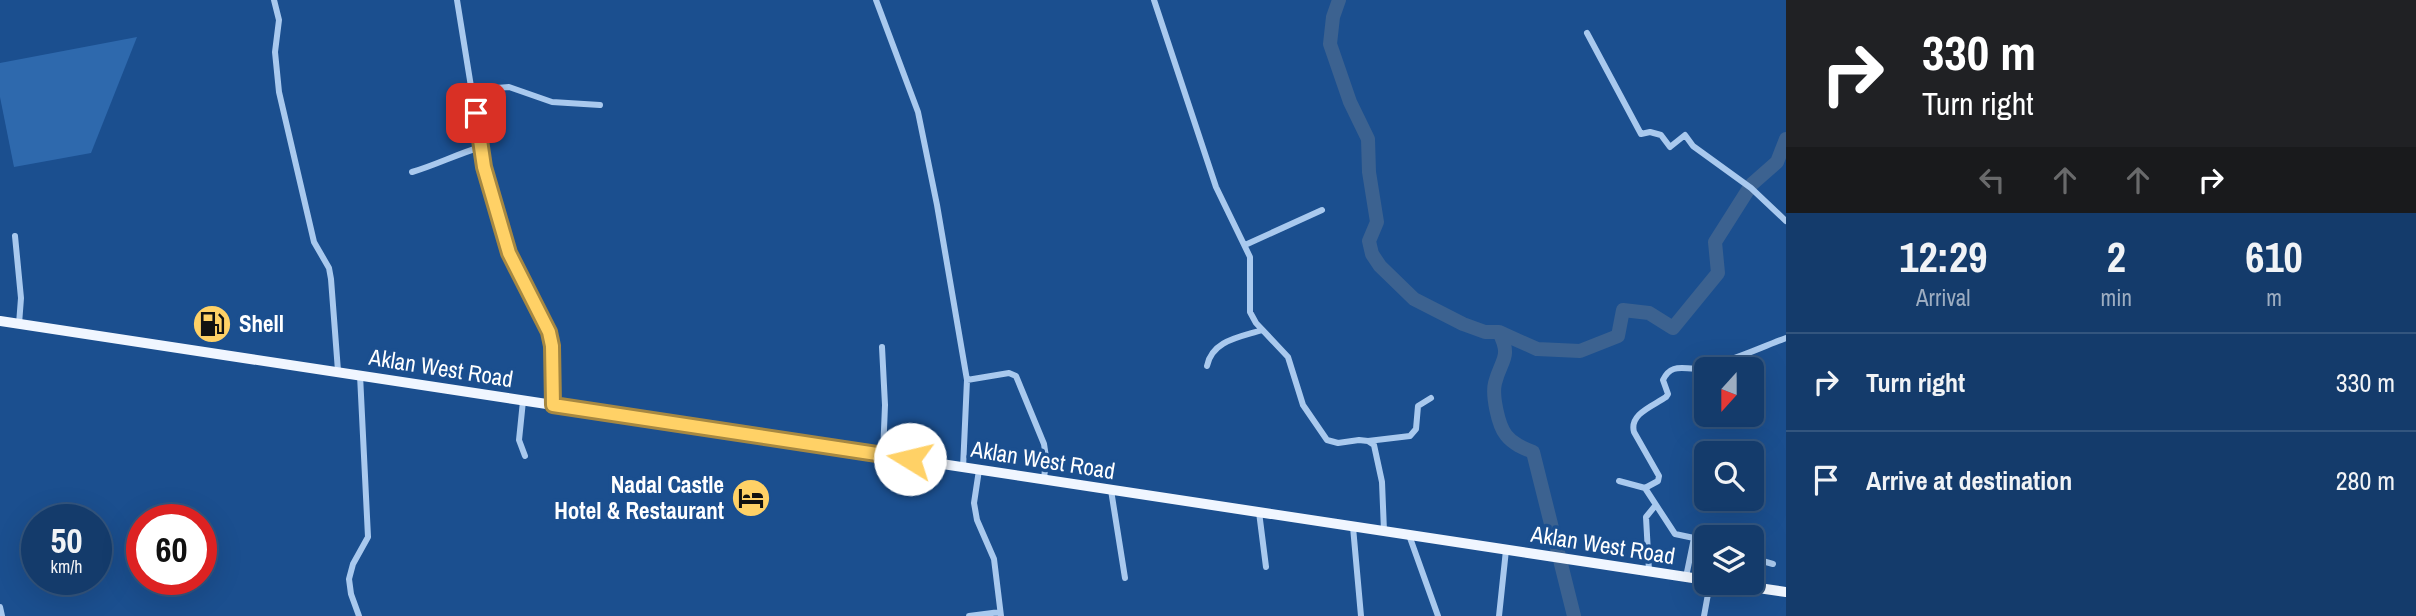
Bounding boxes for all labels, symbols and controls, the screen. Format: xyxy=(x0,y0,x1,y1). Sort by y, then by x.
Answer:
text: 330 m xyxy=(1922,19,2036,85)
icon: right xyxy=(1807,28,1898,119)
text: Turn right xyxy=(1922,82,2034,125)
pin xyxy=(446,83,506,143)
icon: arrive xyxy=(457,94,495,132)
icon: left xyxy=(1973,161,2011,199)
icon: ahead xyxy=(2046,161,2084,199)
icon: ahead xyxy=(2119,161,2157,199)
icon: right xyxy=(2192,161,2230,199)
text: 12:29 xyxy=(1899,229,1987,285)
text: 2 xyxy=(2107,229,2126,285)
text: 610 xyxy=(2245,229,2303,285)
text: Arrival xyxy=(1916,282,1971,313)
text: min xyxy=(2101,282,2132,313)
text: m xyxy=(2266,282,2282,313)
fuel station icon: Shell xyxy=(191,303,233,345)
place label: Shell xyxy=(239,308,284,339)
street label: Aklan West Road xyxy=(366,341,515,394)
north arrow xyxy=(1694,357,1764,427)
map controls xyxy=(1694,357,1764,595)
icon: right xyxy=(1807,363,1845,401)
text: Turn right xyxy=(1866,365,1965,400)
text: 330 m xyxy=(2336,365,2395,400)
position arrow xyxy=(873,422,947,496)
street label: Aklan West Road xyxy=(968,433,1117,486)
button: search xyxy=(1694,441,1764,511)
icon: arrive xyxy=(1807,461,1845,499)
text: Arrive at destination xyxy=(1866,463,2072,498)
text: 280 m xyxy=(2336,463,2395,498)
place label: Nadal Castle Hotel & Restaurant xyxy=(554,469,724,526)
hotel icon: Nadal Castle Hotel & Restaurant xyxy=(730,477,772,519)
speed limit sign: 60 xyxy=(126,504,217,595)
text: 50 xyxy=(51,517,82,564)
street label: Aklan West Road xyxy=(1528,518,1677,571)
button: layers xyxy=(1694,525,1764,595)
text: km/h xyxy=(51,554,83,579)

